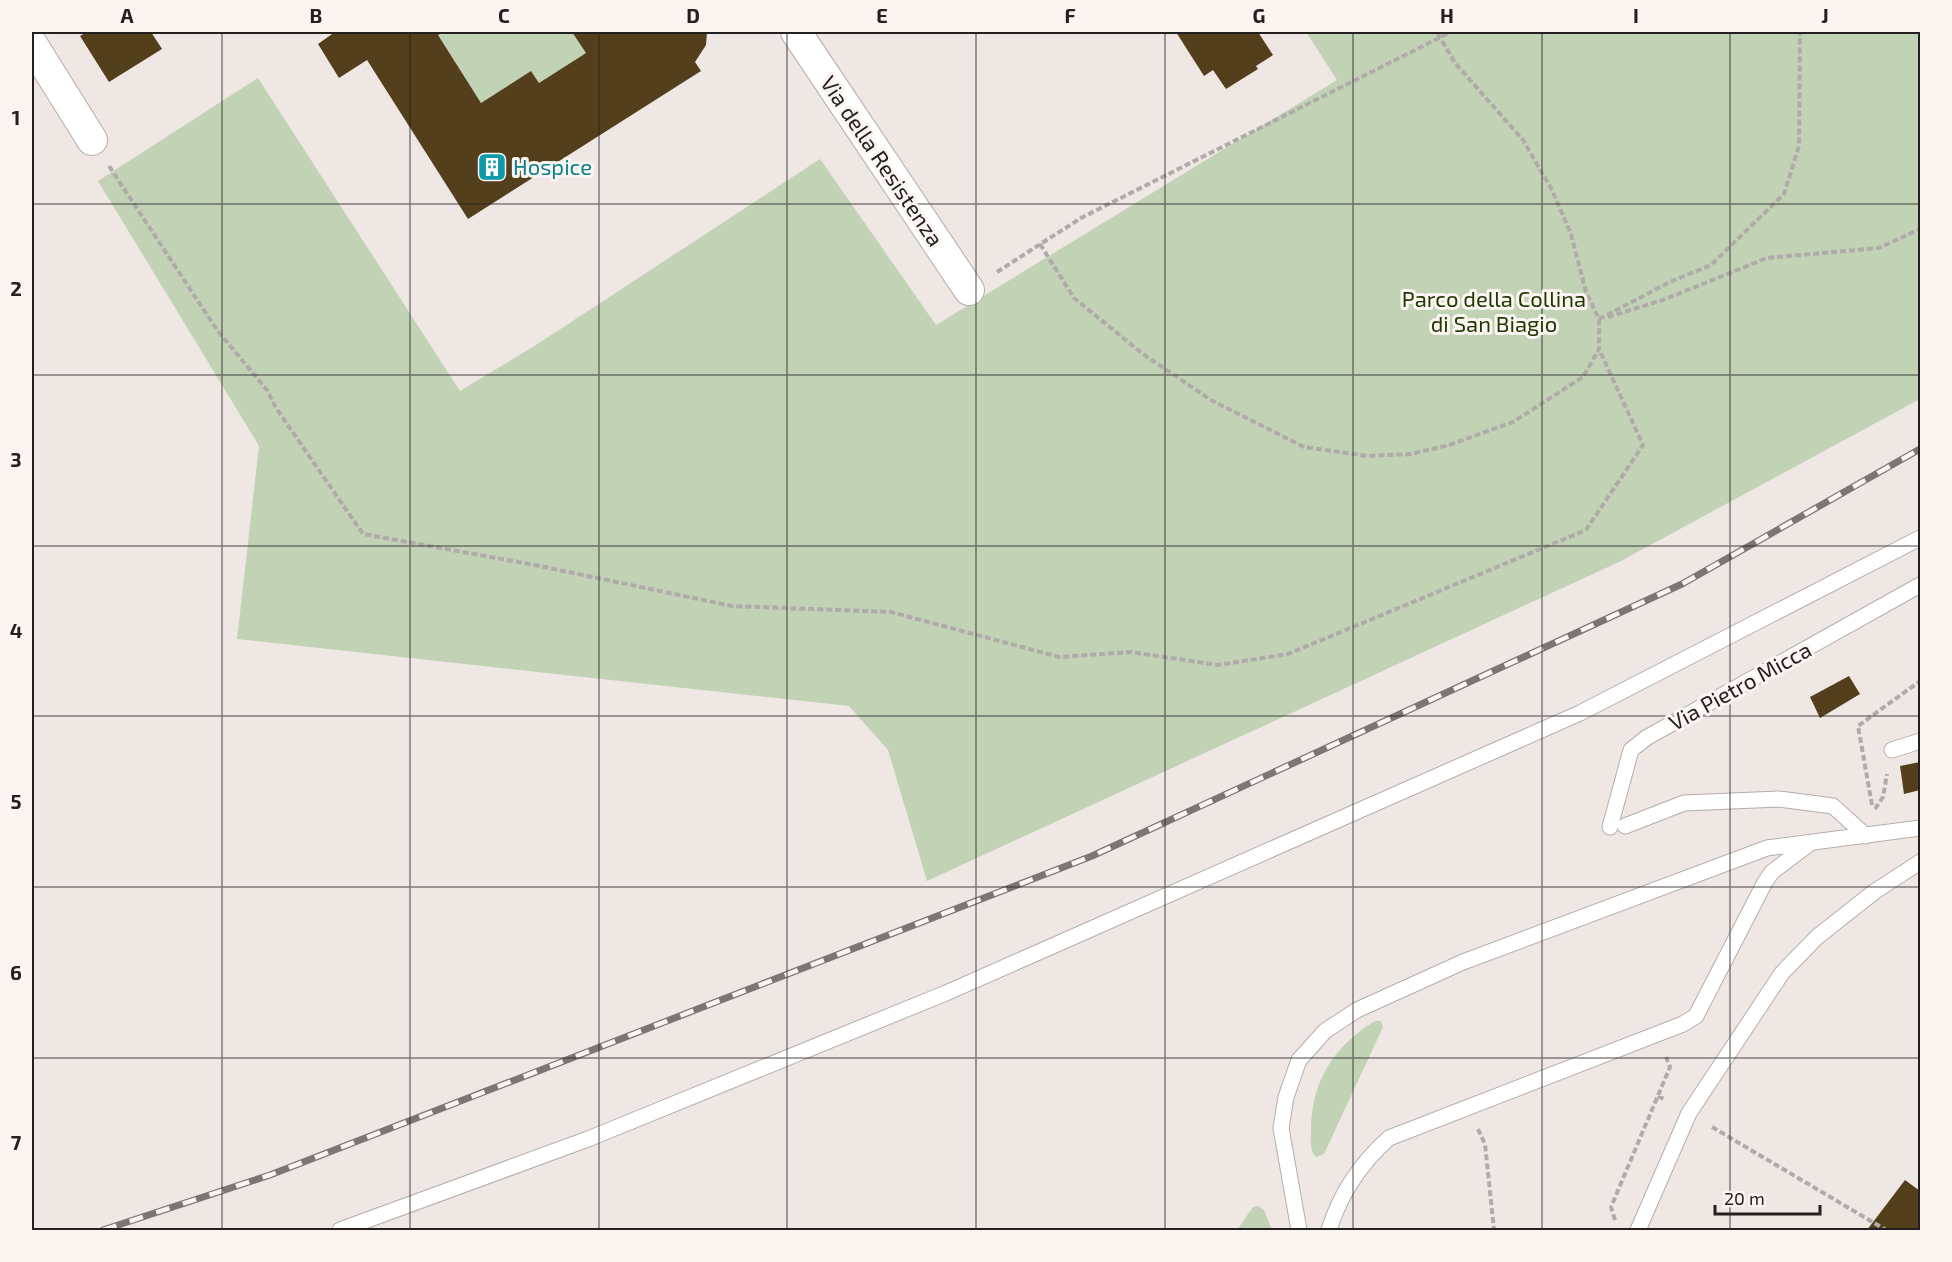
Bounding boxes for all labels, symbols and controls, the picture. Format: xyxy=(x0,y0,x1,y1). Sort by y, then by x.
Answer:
text: A xyxy=(120,3,134,27)
text: B xyxy=(310,3,322,27)
text: C xyxy=(498,3,510,27)
text: D xyxy=(686,3,700,27)
text: E xyxy=(876,3,888,27)
text: F xyxy=(1064,3,1076,27)
text: G xyxy=(1253,3,1265,27)
text: H xyxy=(1440,3,1454,27)
text: I xyxy=(1633,3,1639,27)
text: J xyxy=(1821,3,1829,27)
street label: Via della Resistenza xyxy=(816,70,949,250)
text: 1 xyxy=(12,105,20,129)
building icon: Hospice xyxy=(476,151,508,183)
place label: Hospice xyxy=(513,153,592,179)
text: 2 xyxy=(10,276,22,300)
park label: Parco della Collina di San Biagio xyxy=(1402,285,1586,336)
text: 3 xyxy=(10,447,22,471)
text: 4 xyxy=(10,618,23,642)
street label: Via Pietro Micca xyxy=(1664,635,1815,735)
text: 5 xyxy=(10,789,22,813)
text: 6 xyxy=(10,960,22,984)
text: 7 xyxy=(11,1130,22,1154)
scale bar xyxy=(1715,1178,1820,1216)
text: 20 m xyxy=(1724,1187,1765,1209)

